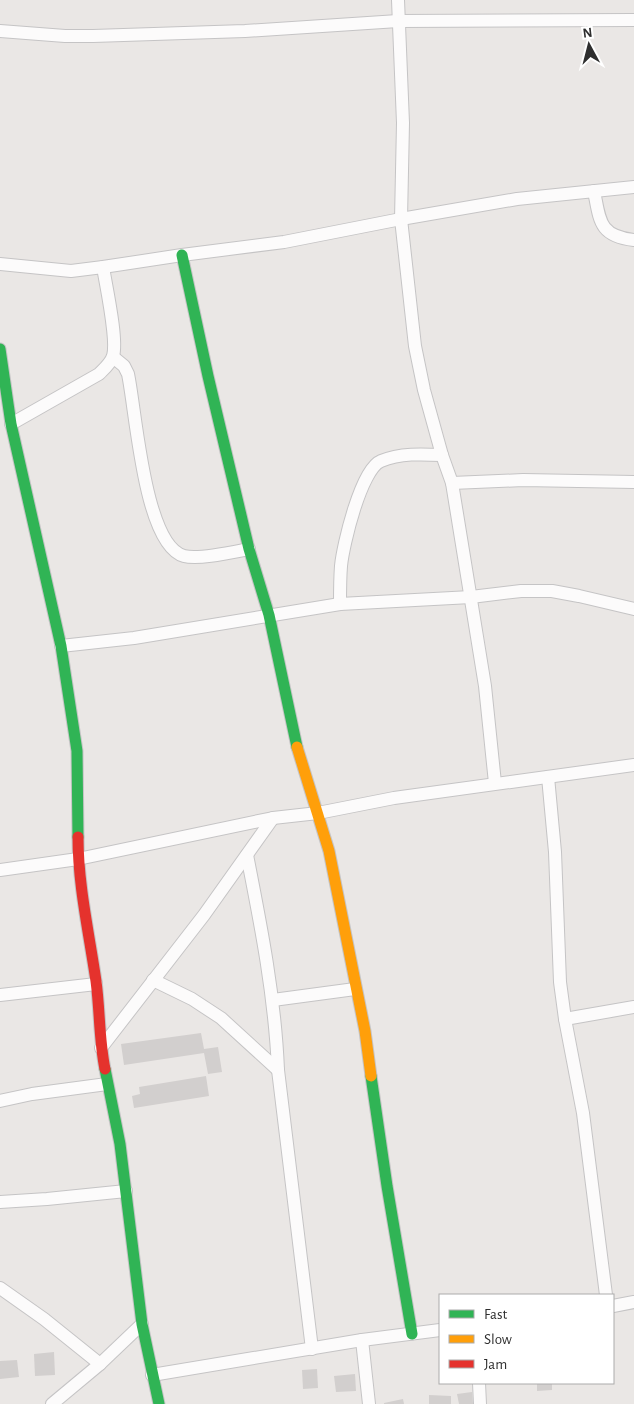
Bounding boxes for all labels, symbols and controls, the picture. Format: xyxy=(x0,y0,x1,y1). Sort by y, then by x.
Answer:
north arrow xyxy=(564,20,614,70)
text: N xyxy=(582,26,593,41)
legend xyxy=(439,1294,614,1384)
text: Fast xyxy=(484,1307,508,1322)
text: Slow xyxy=(484,1332,512,1347)
text: Jam xyxy=(484,1357,507,1372)

